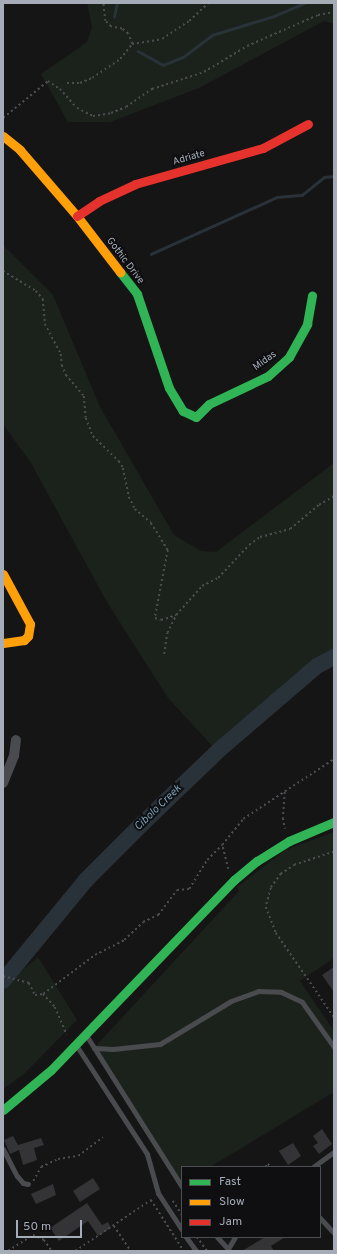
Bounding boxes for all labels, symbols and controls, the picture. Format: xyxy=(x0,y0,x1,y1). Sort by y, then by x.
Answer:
street label: Adriate xyxy=(172,148,206,168)
street label: Gothic Drive xyxy=(104,235,146,287)
street label: Midas xyxy=(251,348,279,374)
water label: Cibolo Creek xyxy=(132,782,184,834)
legend xyxy=(181,1166,321,1238)
text: Fast xyxy=(219,1174,241,1190)
text: Slow xyxy=(219,1194,245,1210)
scale bar xyxy=(18,1212,84,1238)
text: Jam xyxy=(219,1214,242,1230)
text: 50 m xyxy=(23,1219,51,1235)

